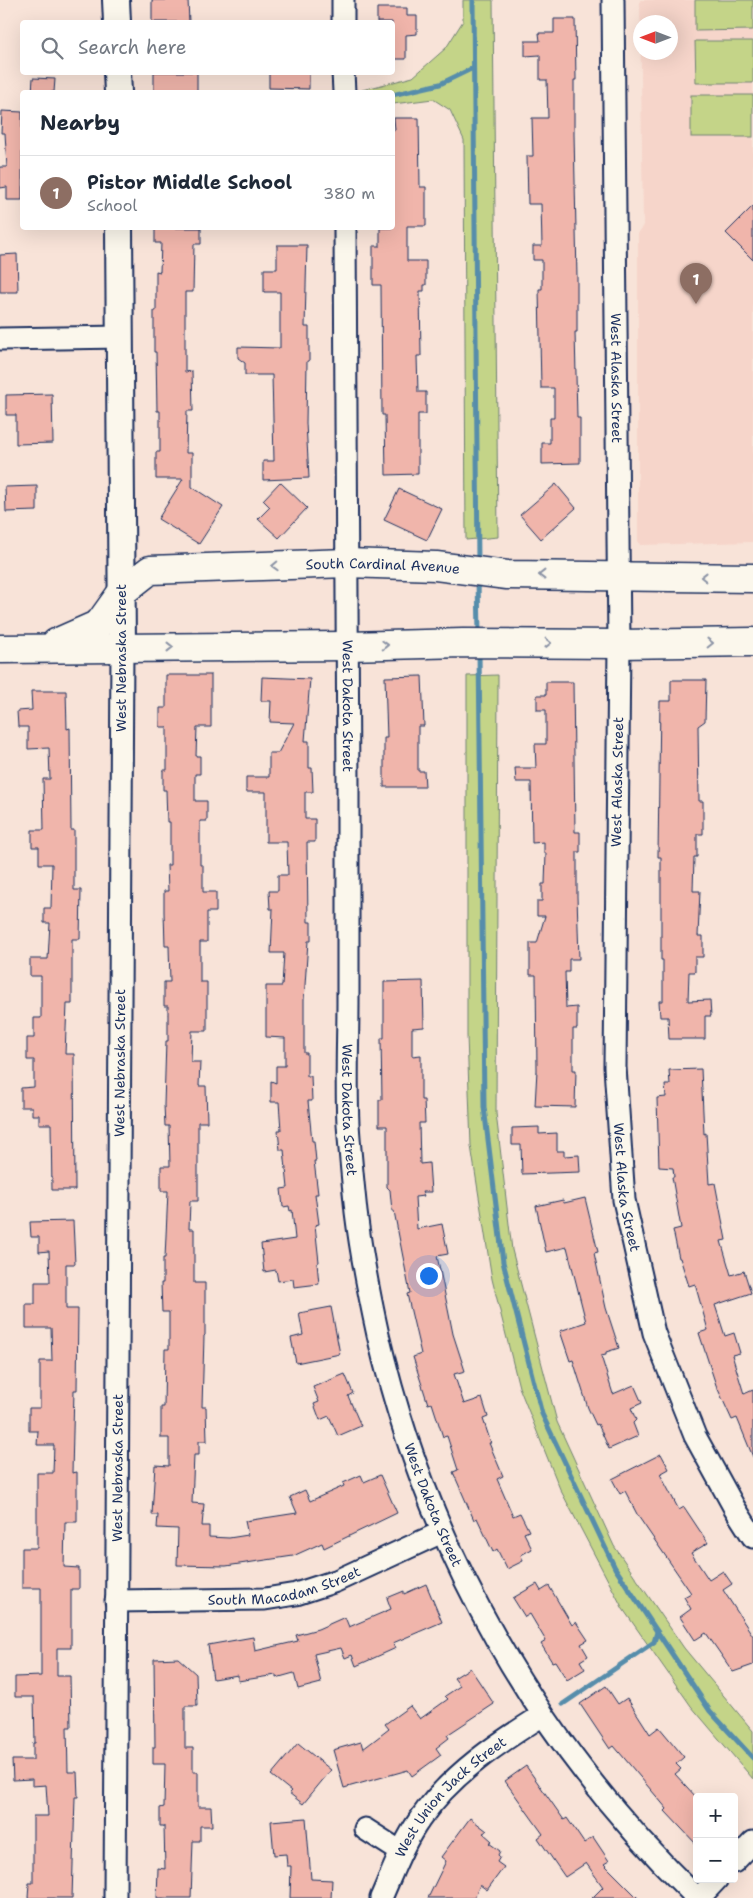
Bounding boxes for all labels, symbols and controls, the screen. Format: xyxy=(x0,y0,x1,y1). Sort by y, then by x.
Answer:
north arrow xyxy=(633,15,678,60)
search box xyxy=(20,20,395,75)
icon: search xyxy=(38,34,66,62)
text: Search here xyxy=(78,35,187,60)
text: Nearby xyxy=(40,109,120,137)
text: Pistor Middle School xyxy=(87,170,292,195)
text: 1 xyxy=(52,183,60,204)
text: 380 m xyxy=(323,183,375,204)
text: School xyxy=(87,195,137,216)
pin: 1 xyxy=(680,263,712,304)
street label: West Alaska Street xyxy=(607,313,626,443)
street label: South Cardinal Avenue xyxy=(305,554,461,578)
one-way arrow xyxy=(271,560,279,571)
one-way arrow xyxy=(538,570,546,580)
one-way arrow xyxy=(700,572,708,582)
street label: West Nebraska Street xyxy=(112,584,130,732)
one-way arrow xyxy=(707,637,715,648)
one-way arrow xyxy=(544,638,552,648)
street label: West Dakota Street xyxy=(339,640,357,772)
one-way arrow xyxy=(382,640,390,650)
one-way arrow xyxy=(167,642,175,652)
street label: West Alaska Street xyxy=(607,717,627,847)
street label: West Nebraska Street xyxy=(110,989,129,1137)
street label: West Dakota Street xyxy=(338,1044,361,1177)
street label: West Alaska Street xyxy=(610,1122,644,1253)
your location xyxy=(416,1263,442,1289)
street label: West Nebraska Street xyxy=(108,1394,127,1542)
street label: West Dakota Street xyxy=(400,1440,466,1570)
street label: South Macadam Street xyxy=(208,1562,363,1609)
street label: West Union Jack Street xyxy=(391,1732,510,1860)
map controls xyxy=(693,1793,738,1883)
button: + xyxy=(693,1793,738,1838)
button: − xyxy=(693,1838,738,1883)

